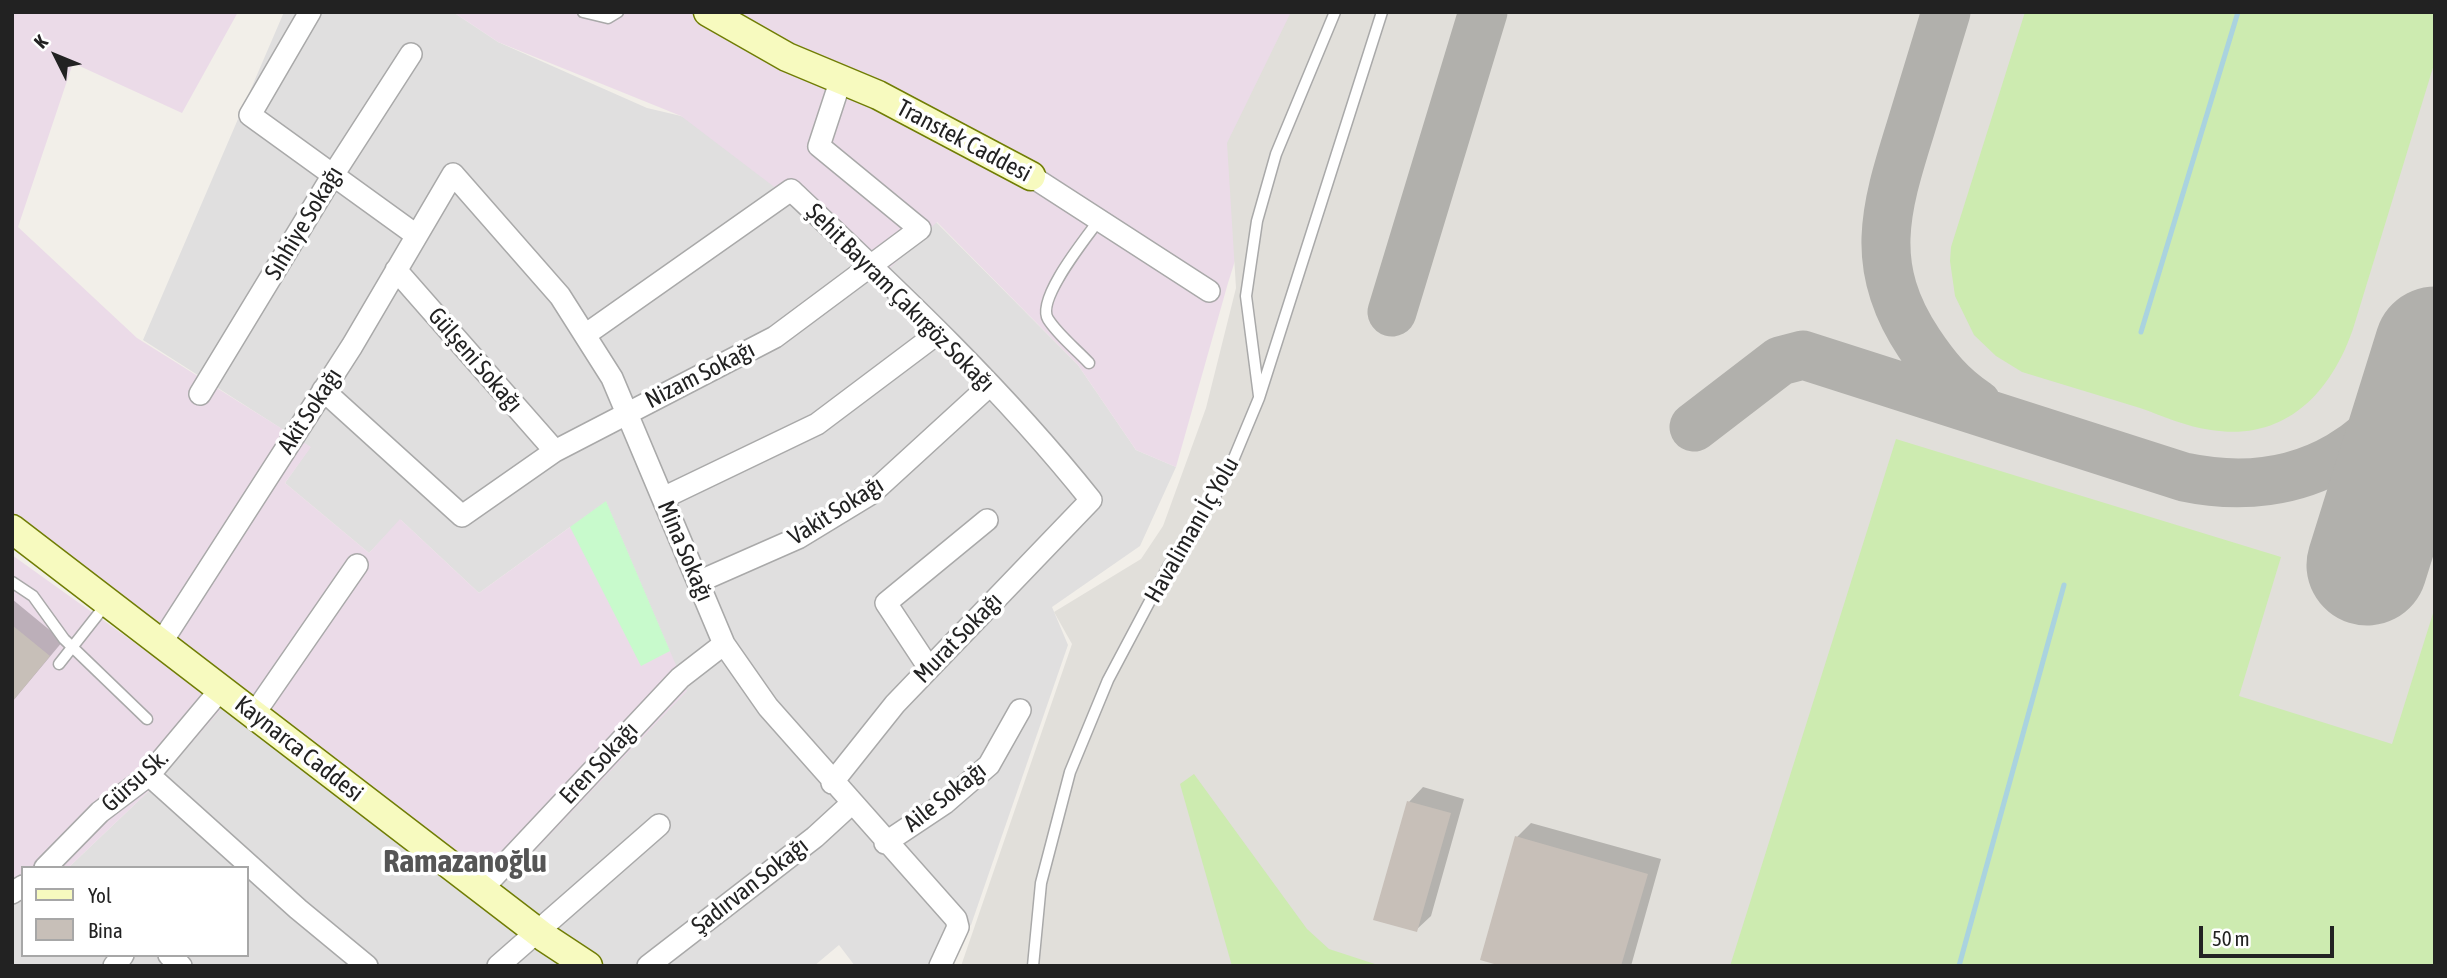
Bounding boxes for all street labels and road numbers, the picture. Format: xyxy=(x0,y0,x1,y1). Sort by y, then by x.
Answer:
street label: Transtek Caddesi xyxy=(892,94,1036,188)
street label: Sıhhiye Sokağı xyxy=(259,161,349,285)
street label: Şehit Bayram Çakırgöz Sokağı xyxy=(800,198,1000,398)
street label: Gülşeni Sokağı xyxy=(422,302,528,418)
street label: Nizam Sokağı xyxy=(640,335,760,415)
street label: Akit Sokağı xyxy=(272,363,348,459)
street label: Havalimanı İç Yolu xyxy=(1139,452,1245,608)
street label: Vakit Sokağı xyxy=(783,471,889,551)
street label: Mina Sokağı xyxy=(651,496,719,606)
street label: Murat Sokağı xyxy=(908,587,1008,689)
street label: Kaynarca Caddesi xyxy=(229,690,369,808)
street label: Eren Sokağı xyxy=(554,716,644,810)
street label: Gürsu Sk. xyxy=(96,744,174,818)
street label: Aile Sokağı xyxy=(898,756,992,838)
street label: Şadırvan Sokağı xyxy=(686,832,814,940)

